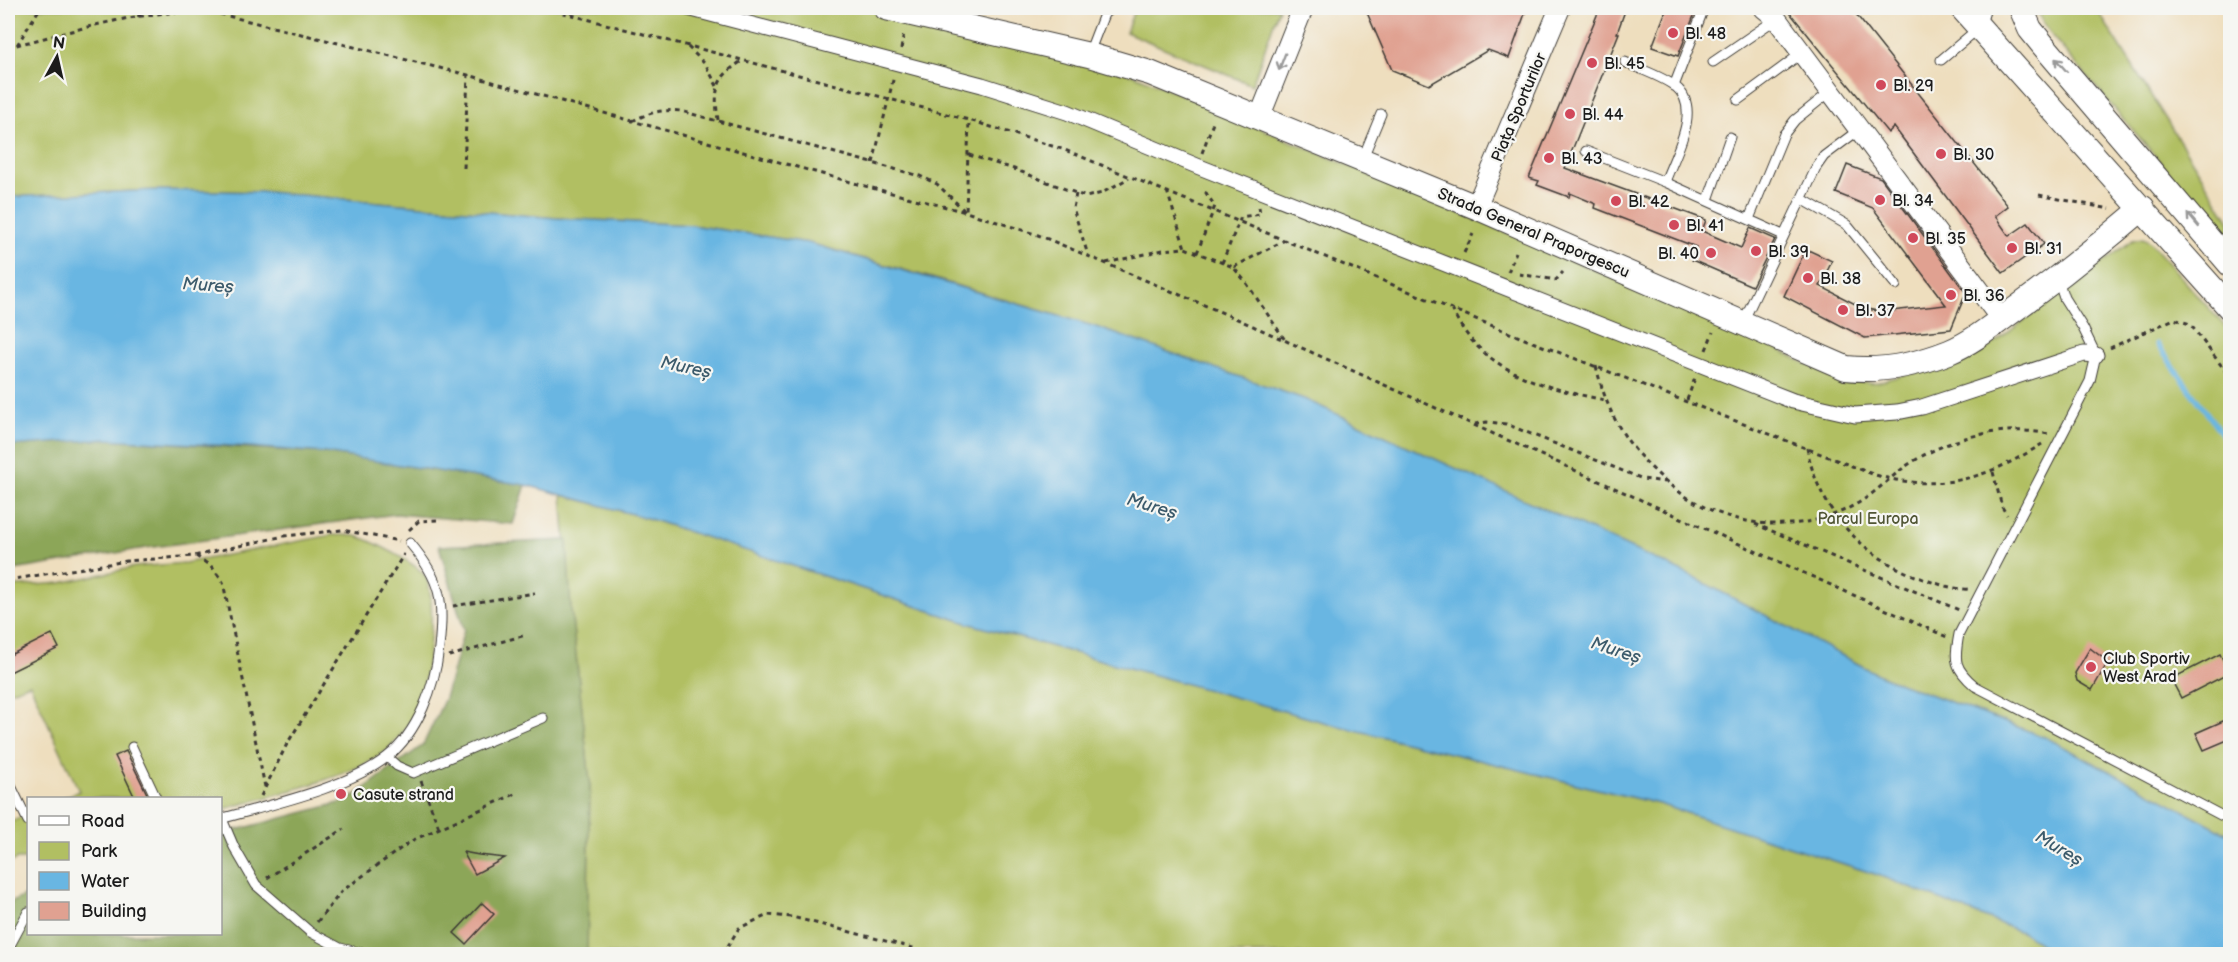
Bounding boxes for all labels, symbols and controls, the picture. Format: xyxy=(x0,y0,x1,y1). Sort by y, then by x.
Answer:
place label: Bl. 48 xyxy=(1685,25,1726,44)
marker: Bl. 48 xyxy=(1666,26,1680,40)
north arrow xyxy=(27,27,87,87)
text: N xyxy=(52,33,66,54)
street label: Piața Sporturilor xyxy=(1488,50,1551,165)
one-way arrow xyxy=(1275,52,1286,71)
place label: Bl. 45 xyxy=(1604,55,1645,74)
marker: Bl. 45 xyxy=(1585,56,1599,70)
one-way arrow xyxy=(2054,57,2068,72)
place label: Bl. 29 xyxy=(1893,77,1934,96)
marker: Bl. 29 xyxy=(1874,78,1888,92)
place label: Bl. 44 xyxy=(1582,106,1624,125)
marker: Bl. 44 xyxy=(1563,107,1577,121)
place label: Bl. 30 xyxy=(1953,146,1994,165)
marker: Bl. 30 xyxy=(1934,147,1948,161)
place label: Bl. 43 xyxy=(1561,150,1603,169)
marker: Bl. 43 xyxy=(1542,151,1556,165)
street label: Strada General Praporgescu xyxy=(1435,184,1632,282)
place label: Bl. 34 xyxy=(1892,192,1934,211)
place label: Bl. 42 xyxy=(1628,193,1670,212)
marker: Bl. 34 xyxy=(1873,193,1887,207)
marker: Bl. 42 xyxy=(1609,194,1623,208)
one-way arrow xyxy=(2186,213,2200,228)
place label: Bl. 41 xyxy=(1686,217,1724,236)
marker: Bl. 41 xyxy=(1667,218,1681,232)
place label: Bl. 35 xyxy=(1925,230,1966,249)
marker: Bl. 35 xyxy=(1906,231,1920,245)
place label: Bl. 31 xyxy=(2024,240,2062,259)
marker: Bl. 31 xyxy=(2005,241,2019,255)
place label: Bl. 39 xyxy=(1768,243,1809,262)
marker: Bl. 39 xyxy=(1749,244,1763,258)
place label: Bl. 40 xyxy=(1658,245,1699,264)
marker: Bl. 40 xyxy=(1704,246,1718,260)
place label: Bl. 38 xyxy=(1820,270,1861,289)
marker: Bl. 38 xyxy=(1801,271,1815,285)
water label: Mureș xyxy=(182,273,234,298)
place label: Bl. 36 xyxy=(1963,287,2005,306)
marker: Bl. 36 xyxy=(1944,288,1958,302)
place label: Bl. 37 xyxy=(1855,302,1895,321)
marker: Bl. 37 xyxy=(1836,303,1850,317)
water label: Mureș xyxy=(659,352,713,383)
water label: Mureș xyxy=(1124,489,1180,524)
park label: Parcul Europa xyxy=(1817,510,1919,529)
water label: Mureș xyxy=(1588,633,1644,668)
place label: Club Sportiv West Arad xyxy=(2103,650,2190,687)
marker: Club Sportiv West Arad xyxy=(2084,660,2098,674)
place label: Casute strand xyxy=(353,786,454,805)
marker: Casute strand xyxy=(334,787,348,801)
legend xyxy=(27,797,222,935)
text: Road xyxy=(81,811,125,832)
water label: Mureș xyxy=(2031,826,2086,871)
text: Park xyxy=(81,841,117,862)
text: Water xyxy=(81,871,129,892)
text: Building xyxy=(81,901,147,922)

